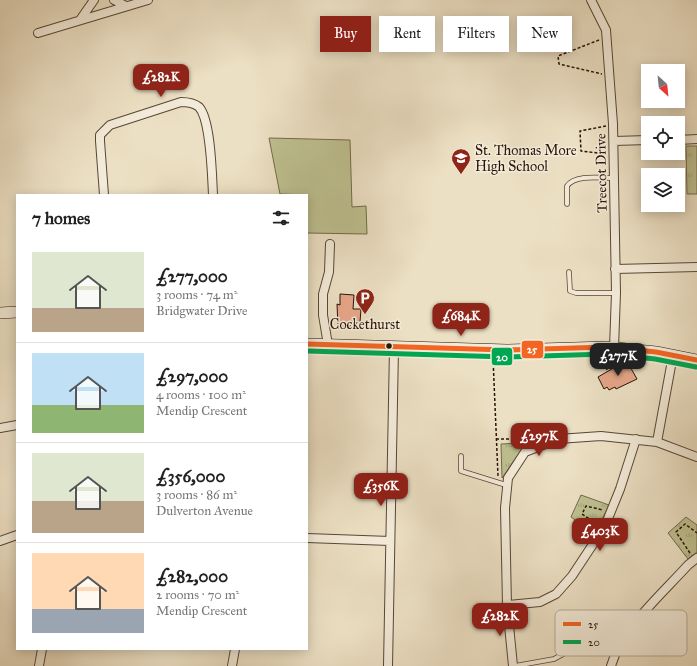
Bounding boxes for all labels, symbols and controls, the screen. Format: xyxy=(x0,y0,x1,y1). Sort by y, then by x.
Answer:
chip: Buy xyxy=(320,16,371,52)
chip: Rent xyxy=(379,16,435,52)
chip: Filters xyxy=(443,16,509,52)
chip: New xyxy=(517,16,572,52)
pin: £282K xyxy=(133,64,189,98)
north arrow xyxy=(641,64,685,108)
map controls xyxy=(641,64,685,212)
text: £282K xyxy=(142,69,180,85)
button: locate xyxy=(641,116,685,160)
street label: Treecot Drive xyxy=(592,133,611,213)
place label: St. Thomas More High School xyxy=(475,142,577,175)
school or university icon: St. Thomas More High School xyxy=(450,147,472,175)
button: layers xyxy=(641,168,685,212)
icon: filters xyxy=(270,207,292,229)
text: 7 homes xyxy=(32,208,90,229)
text: £277,000 xyxy=(156,266,228,287)
icon: home xyxy=(64,268,112,316)
text: 3 rooms · 74 m² xyxy=(156,287,238,303)
parking icon: Cockethurst xyxy=(354,287,376,315)
text: Bridgwater Drive xyxy=(156,303,247,319)
pin: £684K xyxy=(433,303,489,337)
text: £684K xyxy=(441,308,481,324)
place label: Cockethurst xyxy=(330,316,400,333)
line badge: 25 xyxy=(521,340,544,359)
unlabelled marker xyxy=(384,341,394,351)
text: 25 xyxy=(527,343,538,356)
pin: £277K xyxy=(590,343,646,377)
line badge: 20 xyxy=(491,347,513,366)
text: £277K xyxy=(599,348,637,364)
text: 20 xyxy=(496,351,509,364)
text: £297,000 xyxy=(156,366,228,387)
icon: home xyxy=(64,369,112,417)
text: 4 rooms · 100 m² xyxy=(156,387,246,403)
text: Mendip Crescent xyxy=(156,403,247,419)
pin: £297K xyxy=(511,423,567,457)
text: £297K xyxy=(520,428,558,444)
text: £356,000 xyxy=(156,466,225,487)
icon: home xyxy=(64,469,112,517)
pin: £356K xyxy=(353,473,409,507)
text: £356K xyxy=(363,478,399,494)
text: 3 rooms · 86 m² xyxy=(156,487,237,503)
text: Dulverton Avenue xyxy=(156,503,253,519)
pin: £403K xyxy=(572,518,628,552)
text: £403K xyxy=(581,523,619,539)
text: £282,000 xyxy=(156,566,228,587)
icon: home xyxy=(64,569,112,617)
text: 2 rooms · 70 m² xyxy=(156,587,239,603)
text: Mendip Crescent xyxy=(156,603,247,619)
pin: £282K xyxy=(472,603,528,637)
text: £282K xyxy=(481,608,519,624)
legend xyxy=(555,610,687,656)
text: 25 xyxy=(588,618,598,631)
text: 20 xyxy=(588,636,600,649)

